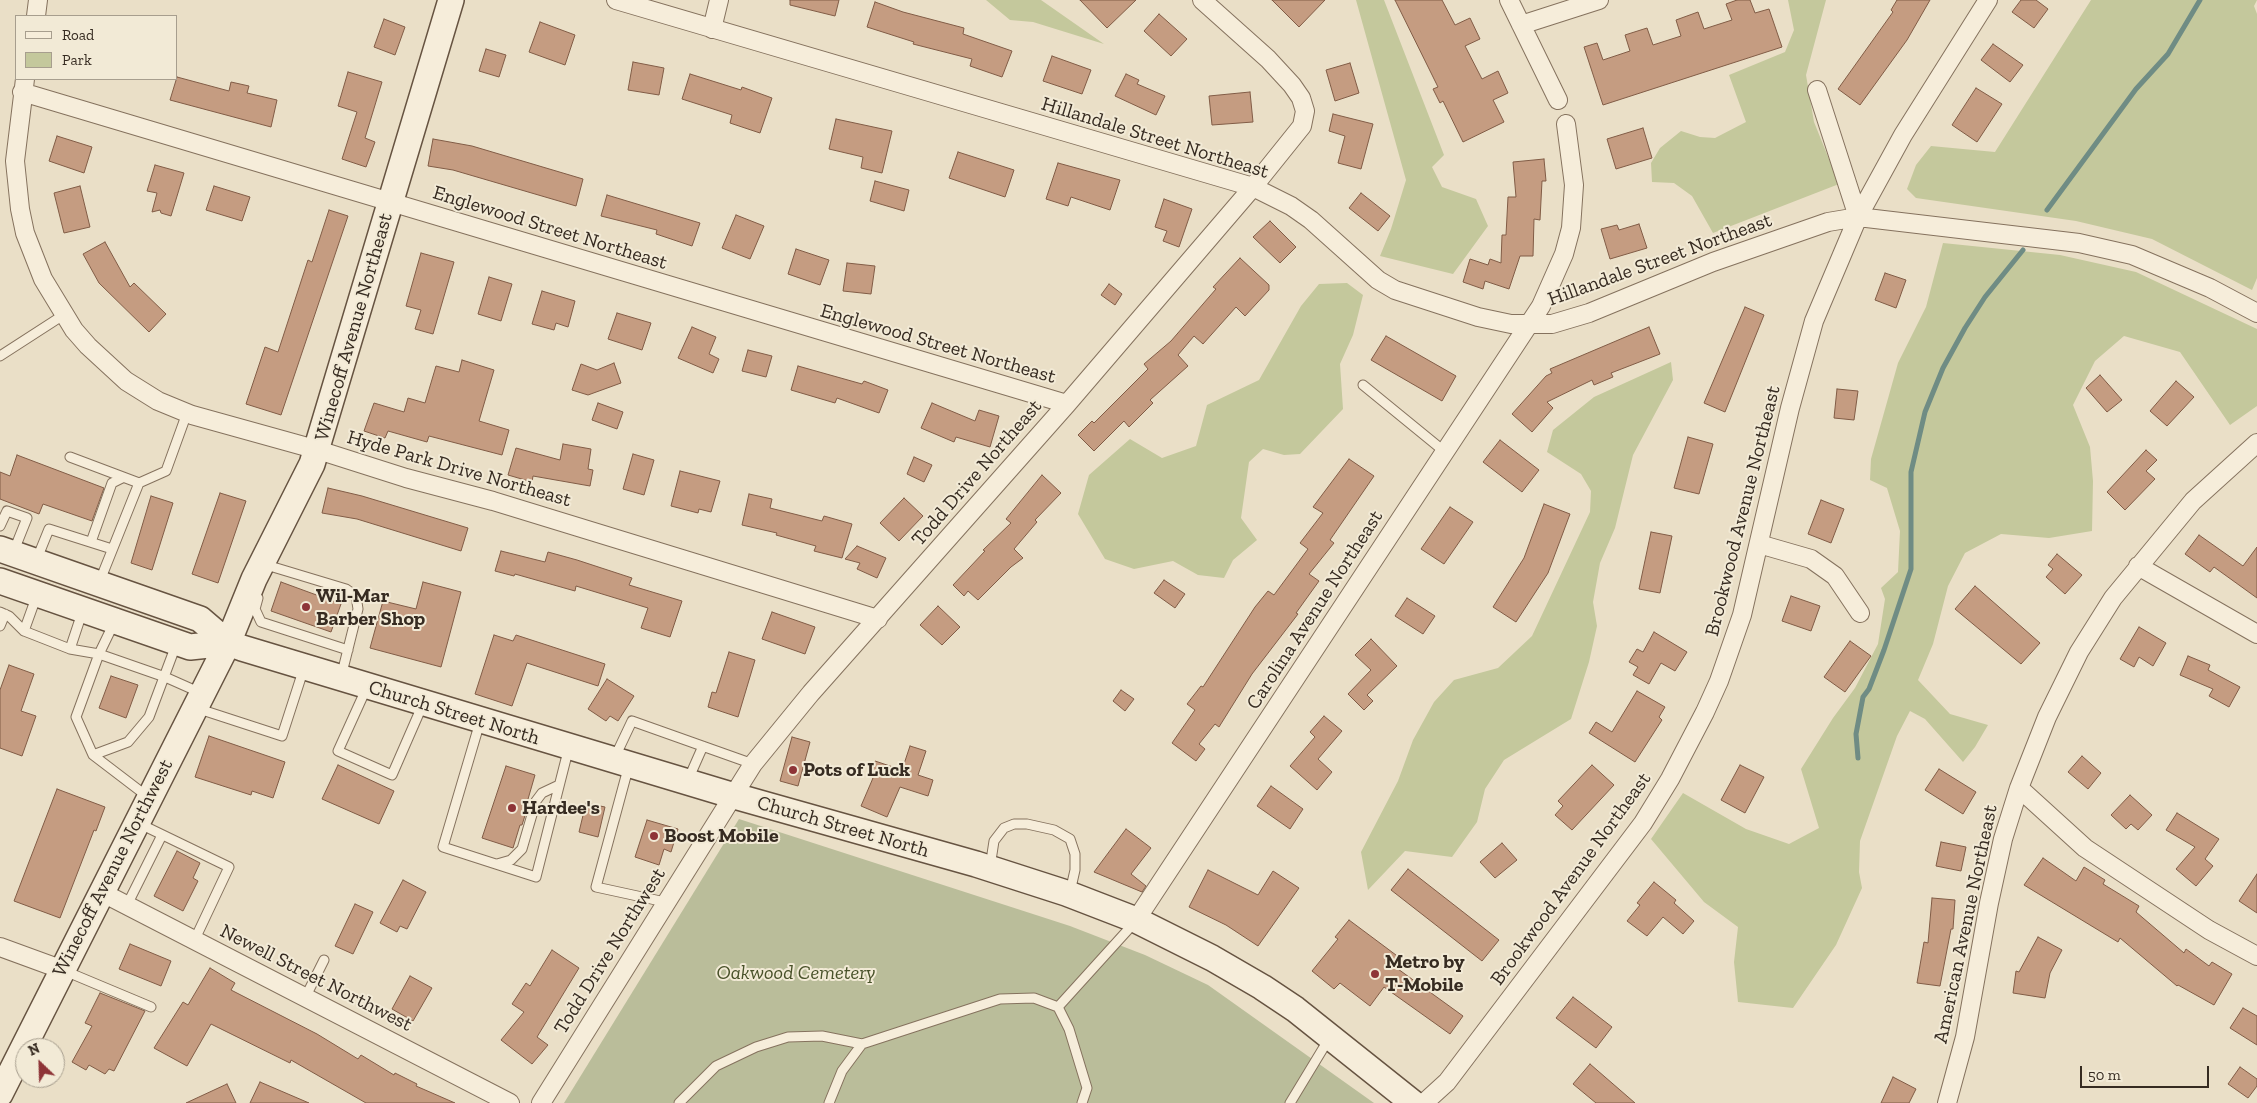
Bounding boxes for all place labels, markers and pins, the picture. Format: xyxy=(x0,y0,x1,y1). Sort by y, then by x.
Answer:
place label: Wil-Mar Barber Shop xyxy=(316,584,425,631)
marker: Wil-Mar Barber Shop xyxy=(300,601,312,613)
place label: Pots of Luck xyxy=(803,758,910,782)
marker: Pots of Luck xyxy=(787,764,799,776)
place label: Hardee's xyxy=(522,796,600,820)
marker: Hardee's xyxy=(506,802,518,814)
place label: Boost Mobile xyxy=(664,824,779,848)
marker: Boost Mobile xyxy=(648,830,660,842)
place label: Metro by T-Mobile xyxy=(1385,950,1465,997)
marker: Metro by T-Mobile xyxy=(1369,968,1381,980)

